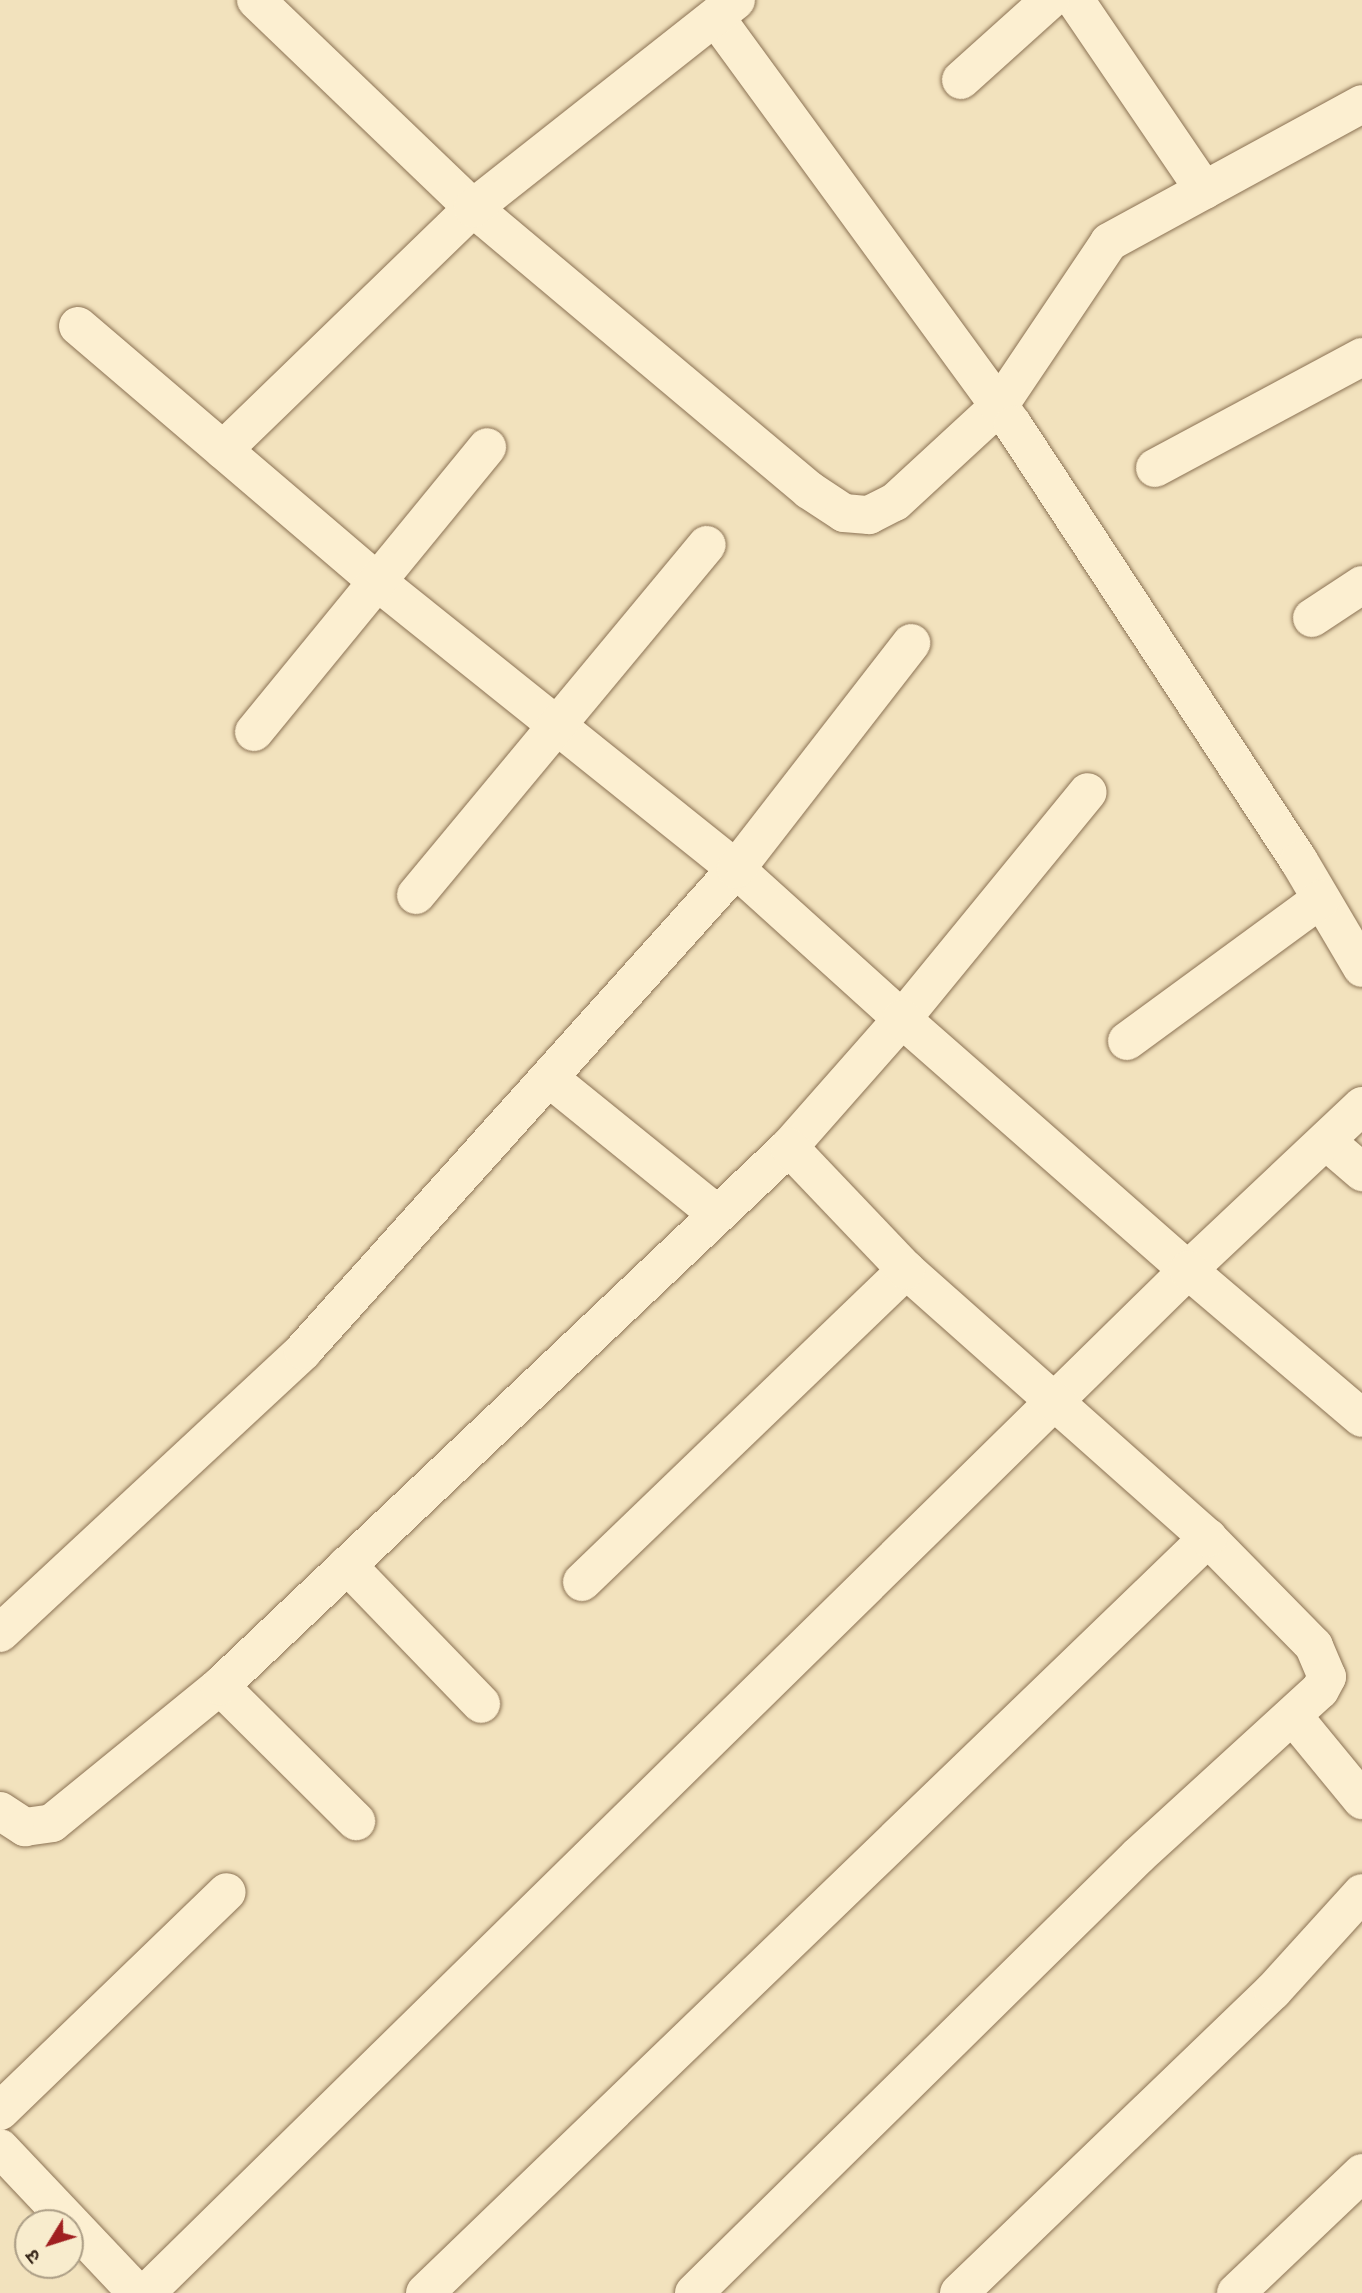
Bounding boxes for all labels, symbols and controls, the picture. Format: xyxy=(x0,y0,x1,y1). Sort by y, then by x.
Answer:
north arrow xyxy=(14,2209,84,2279)
text: उ xyxy=(19,2243,48,2269)

